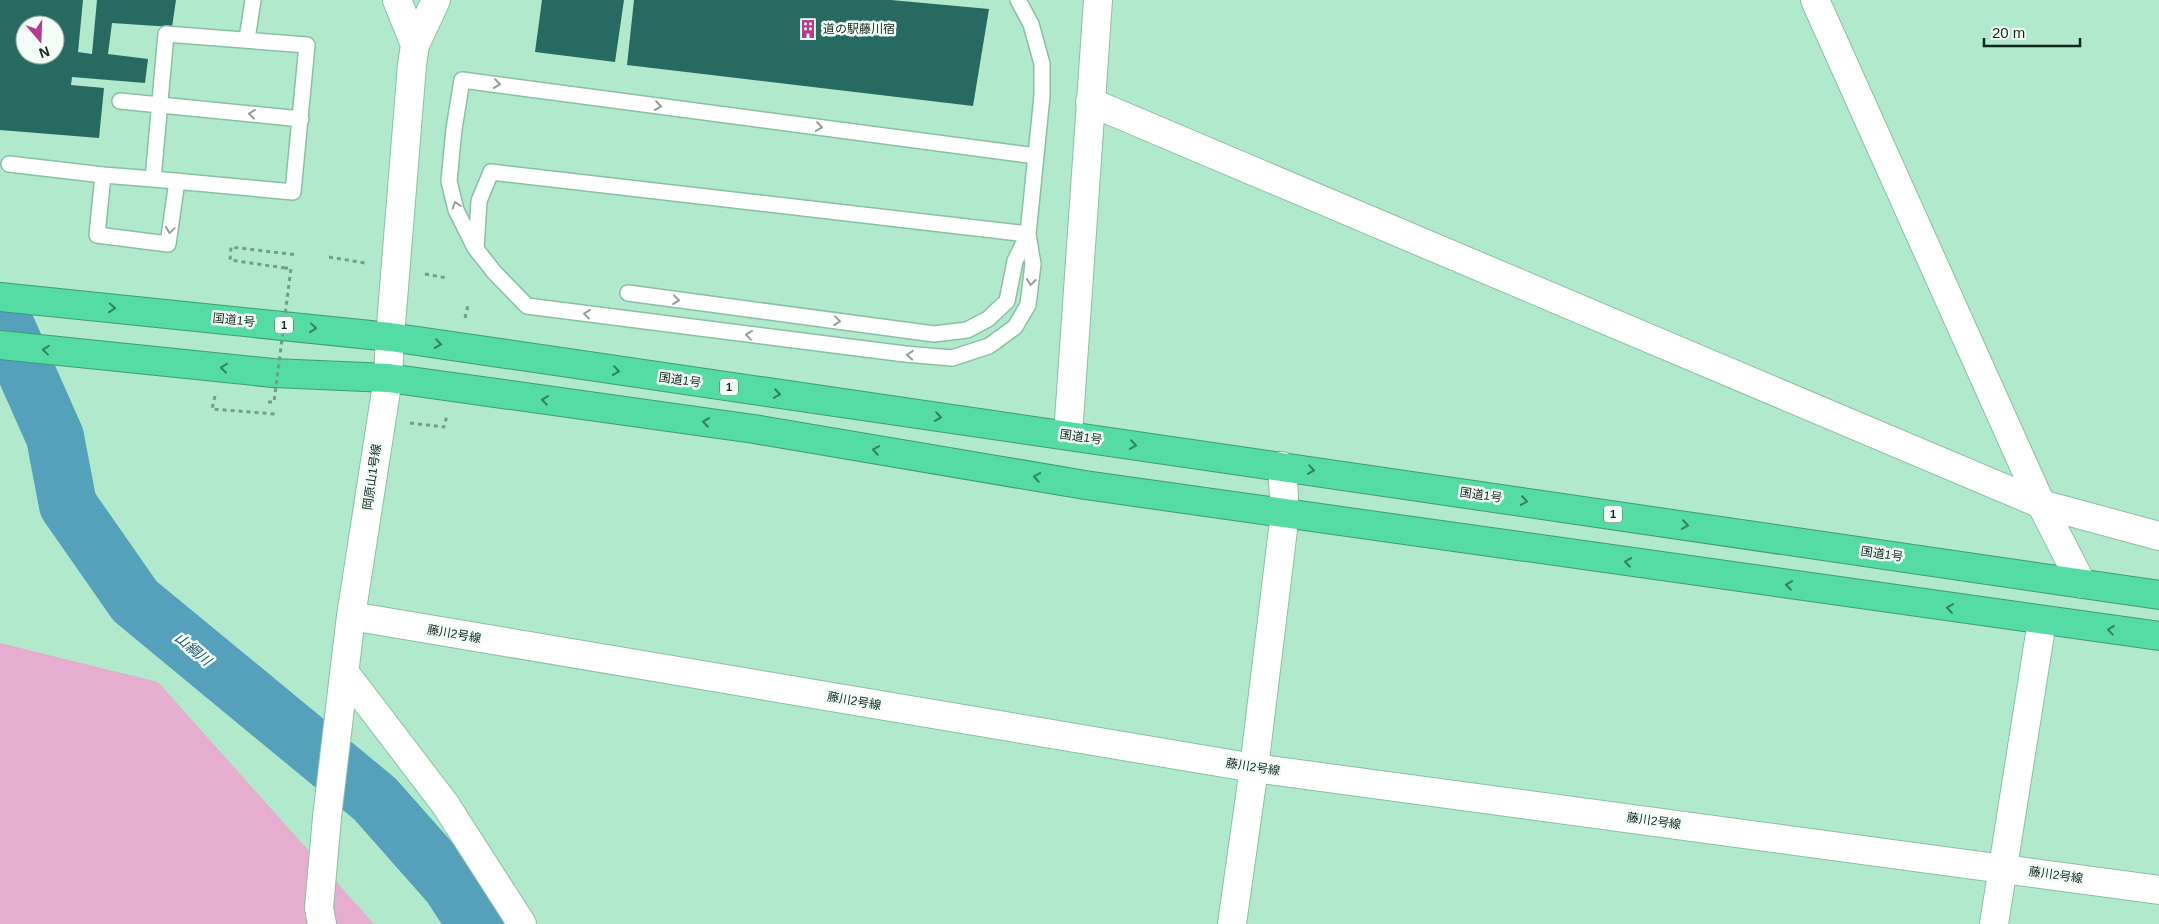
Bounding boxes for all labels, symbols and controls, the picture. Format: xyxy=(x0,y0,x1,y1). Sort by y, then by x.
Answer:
north arrow xyxy=(15,15,65,65)
scale bar xyxy=(1984,15,2080,47)
building icon: 道の駅藤川宿 xyxy=(797,18,819,40)
place label: 道の駅藤川宿 xyxy=(823,22,895,36)
text: 20 m xyxy=(1992,24,2025,41)
text: N xyxy=(37,43,52,62)
one-way arrow xyxy=(493,79,501,89)
one-way arrow xyxy=(654,100,662,111)
one-way arrow xyxy=(248,109,256,120)
one-way arrow xyxy=(816,121,824,132)
one-way arrow xyxy=(451,202,461,210)
one-way arrow xyxy=(166,225,176,234)
one-way arrow xyxy=(1026,278,1037,286)
one-way arrow xyxy=(672,294,680,305)
one-way arrow xyxy=(109,302,117,313)
one-way arrow xyxy=(583,309,591,320)
street label: 国道1号 xyxy=(212,311,256,329)
one-way arrow xyxy=(834,315,842,326)
road number: 1 xyxy=(275,316,293,334)
one-way arrow xyxy=(310,322,318,333)
one-way arrow xyxy=(744,330,752,341)
one-way arrow xyxy=(434,339,442,349)
one-way arrow xyxy=(41,345,49,356)
one-way arrow xyxy=(906,349,914,360)
one-way arrow xyxy=(220,363,228,374)
one-way arrow xyxy=(612,365,620,375)
street label: 国道1号 xyxy=(658,370,702,390)
road number: 1 xyxy=(720,378,738,396)
one-way arrow xyxy=(773,388,781,398)
one-way arrow xyxy=(541,395,549,406)
one-way arrow xyxy=(934,411,942,422)
one-way arrow xyxy=(702,418,710,428)
street label: 国道1号 xyxy=(1059,427,1103,447)
one-way arrow xyxy=(1129,439,1138,449)
street label: 岡原山1号線 xyxy=(360,443,384,511)
one-way arrow xyxy=(872,445,881,455)
one-way arrow xyxy=(1308,464,1316,475)
one-way arrow xyxy=(1032,472,1041,482)
street label: 国道1号 xyxy=(1459,485,1503,505)
one-way arrow xyxy=(1521,495,1529,506)
road number: 1 xyxy=(1604,506,1622,522)
one-way arrow xyxy=(1681,519,1689,530)
street label: 国道1号 xyxy=(1860,544,1904,564)
one-way arrow xyxy=(1624,557,1632,568)
one-way arrow xyxy=(1784,580,1792,591)
one-way arrow xyxy=(1945,603,1953,614)
street label: 藤川2号線 xyxy=(426,622,482,646)
one-way arrow xyxy=(2106,625,2114,636)
water label: 山綱川 xyxy=(172,629,216,670)
street label: 藤川2号線 xyxy=(826,689,882,713)
street label: 藤川2号線 xyxy=(1225,756,1281,778)
street label: 藤川2号線 xyxy=(1626,810,1682,832)
street label: 藤川2号線 xyxy=(2028,864,2084,886)

